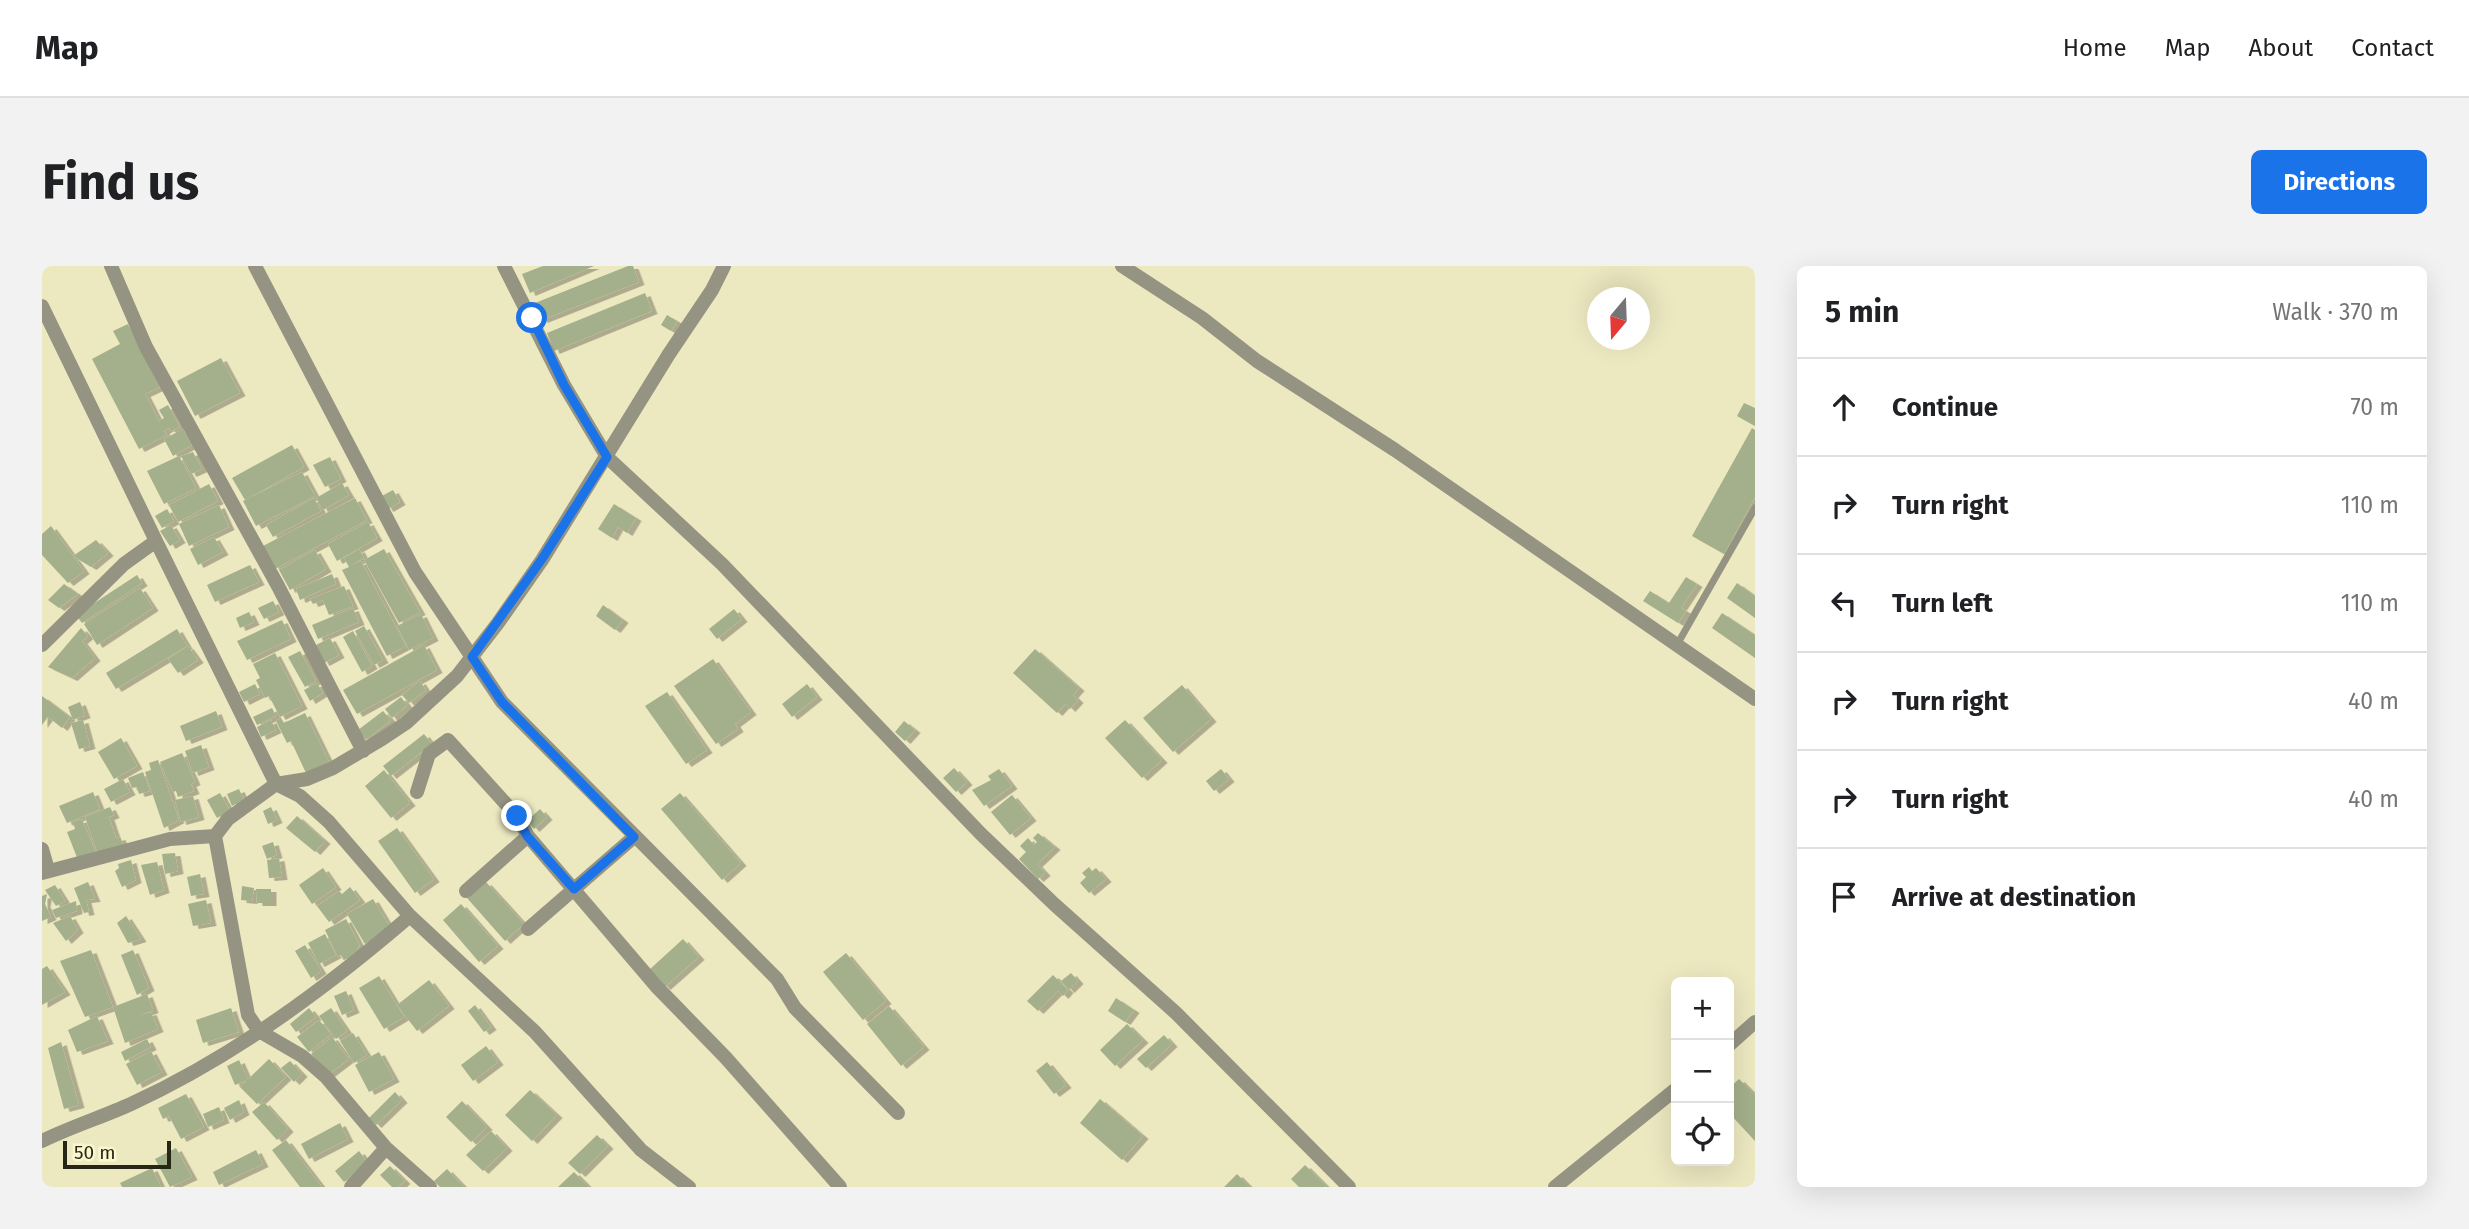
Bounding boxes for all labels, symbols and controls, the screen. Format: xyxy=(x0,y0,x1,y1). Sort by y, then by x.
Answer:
text: Map xyxy=(35,28,99,68)
text: Home xyxy=(2063,34,2127,62)
text: Map xyxy=(2165,34,2211,62)
text: About xyxy=(2249,34,2313,62)
text: Contact xyxy=(2351,34,2434,62)
button: Directions xyxy=(2251,150,2427,214)
text: Find us xyxy=(42,153,199,212)
north arrow xyxy=(1587,287,1650,350)
text: 5 min xyxy=(1825,294,1899,330)
text: Walk · 370 m xyxy=(2272,298,2399,326)
route start xyxy=(516,302,547,333)
icon: ahead xyxy=(1825,388,1863,426)
text: Continue xyxy=(1892,392,1998,423)
text: 70 m xyxy=(2350,393,2399,421)
icon: right xyxy=(1825,486,1863,524)
text: Turn right xyxy=(1892,490,2009,521)
text: 110 m xyxy=(2341,491,2399,519)
icon: left xyxy=(1825,584,1863,622)
text: Turn left xyxy=(1892,588,1993,619)
text: 110 m xyxy=(2341,589,2399,617)
icon: right xyxy=(1825,682,1863,720)
text: Turn right xyxy=(1892,686,2009,717)
text: 40 m xyxy=(2348,687,2399,715)
icon: right xyxy=(1825,780,1863,818)
text: Turn right xyxy=(1892,784,2009,815)
text: 40 m xyxy=(2348,785,2399,813)
route end xyxy=(501,800,532,831)
icon: arrive xyxy=(1825,878,1863,916)
text: Arrive at destination xyxy=(1892,882,2136,913)
map controls xyxy=(1671,977,1734,1166)
button: + xyxy=(1671,977,1734,1040)
button: − xyxy=(1671,1040,1734,1103)
button: locate xyxy=(1671,1103,1734,1166)
scale bar xyxy=(63,1138,172,1170)
text: 50 m xyxy=(74,1141,115,1164)

